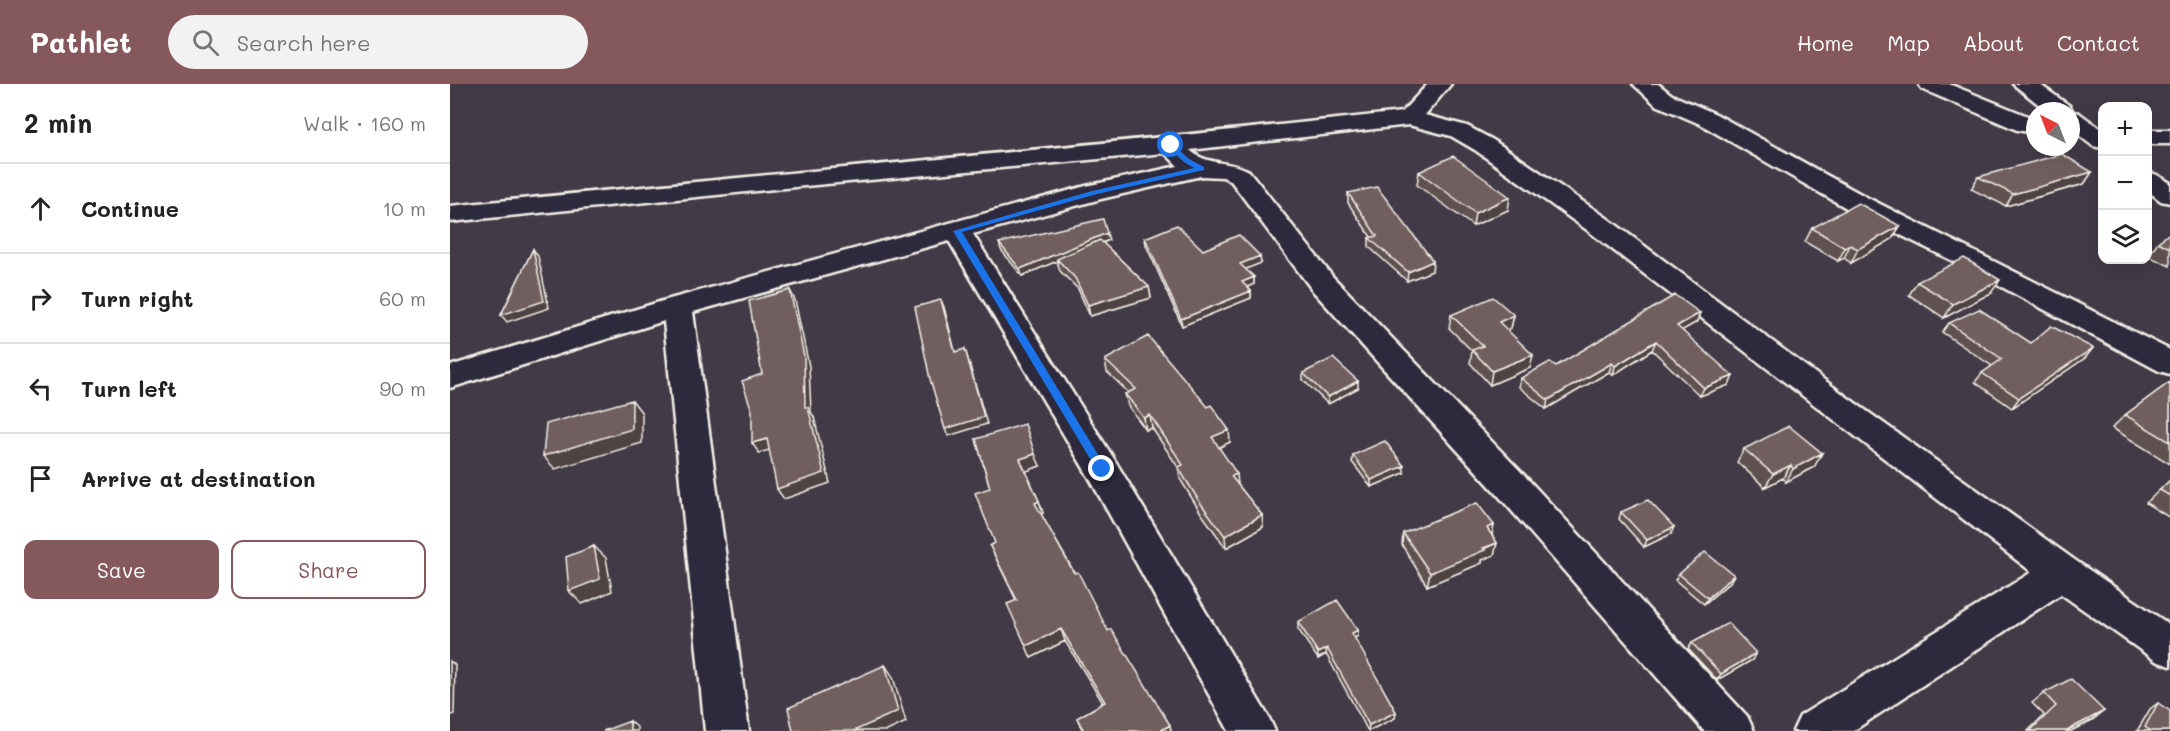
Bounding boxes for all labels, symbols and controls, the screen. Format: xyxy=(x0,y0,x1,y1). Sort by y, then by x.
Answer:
search box xyxy=(168,15,588,69)
text: Pathlet xyxy=(30,24,132,60)
icon: search xyxy=(189,26,222,59)
text: Search here xyxy=(237,28,371,57)
text: Home xyxy=(1797,29,1854,56)
text: Map xyxy=(1887,29,1930,56)
text: About xyxy=(1963,29,2024,56)
text: Contact xyxy=(2057,29,2140,56)
north arrow xyxy=(2026,102,2080,156)
map controls xyxy=(2098,102,2152,264)
button: + xyxy=(2098,102,2152,156)
text: 2 min xyxy=(24,106,92,140)
text: Walk · 160 m xyxy=(303,110,426,136)
route start xyxy=(1157,131,1183,157)
button: − xyxy=(2098,156,2152,210)
icon: ahead xyxy=(24,192,57,225)
text: Continue xyxy=(81,194,179,223)
text: 10 m xyxy=(382,195,426,221)
button: layers xyxy=(2098,210,2152,264)
icon: right xyxy=(24,282,57,315)
text: Turn right xyxy=(81,284,193,313)
text: 60 m xyxy=(379,285,426,311)
icon: left xyxy=(24,372,57,405)
text: Turn left xyxy=(81,374,177,403)
text: 90 m xyxy=(380,375,426,401)
route end xyxy=(1088,455,1114,481)
icon: arrive xyxy=(24,462,57,495)
text: Arrive at destination xyxy=(81,464,316,493)
button: Save xyxy=(24,540,219,599)
button: Share xyxy=(231,540,426,599)

